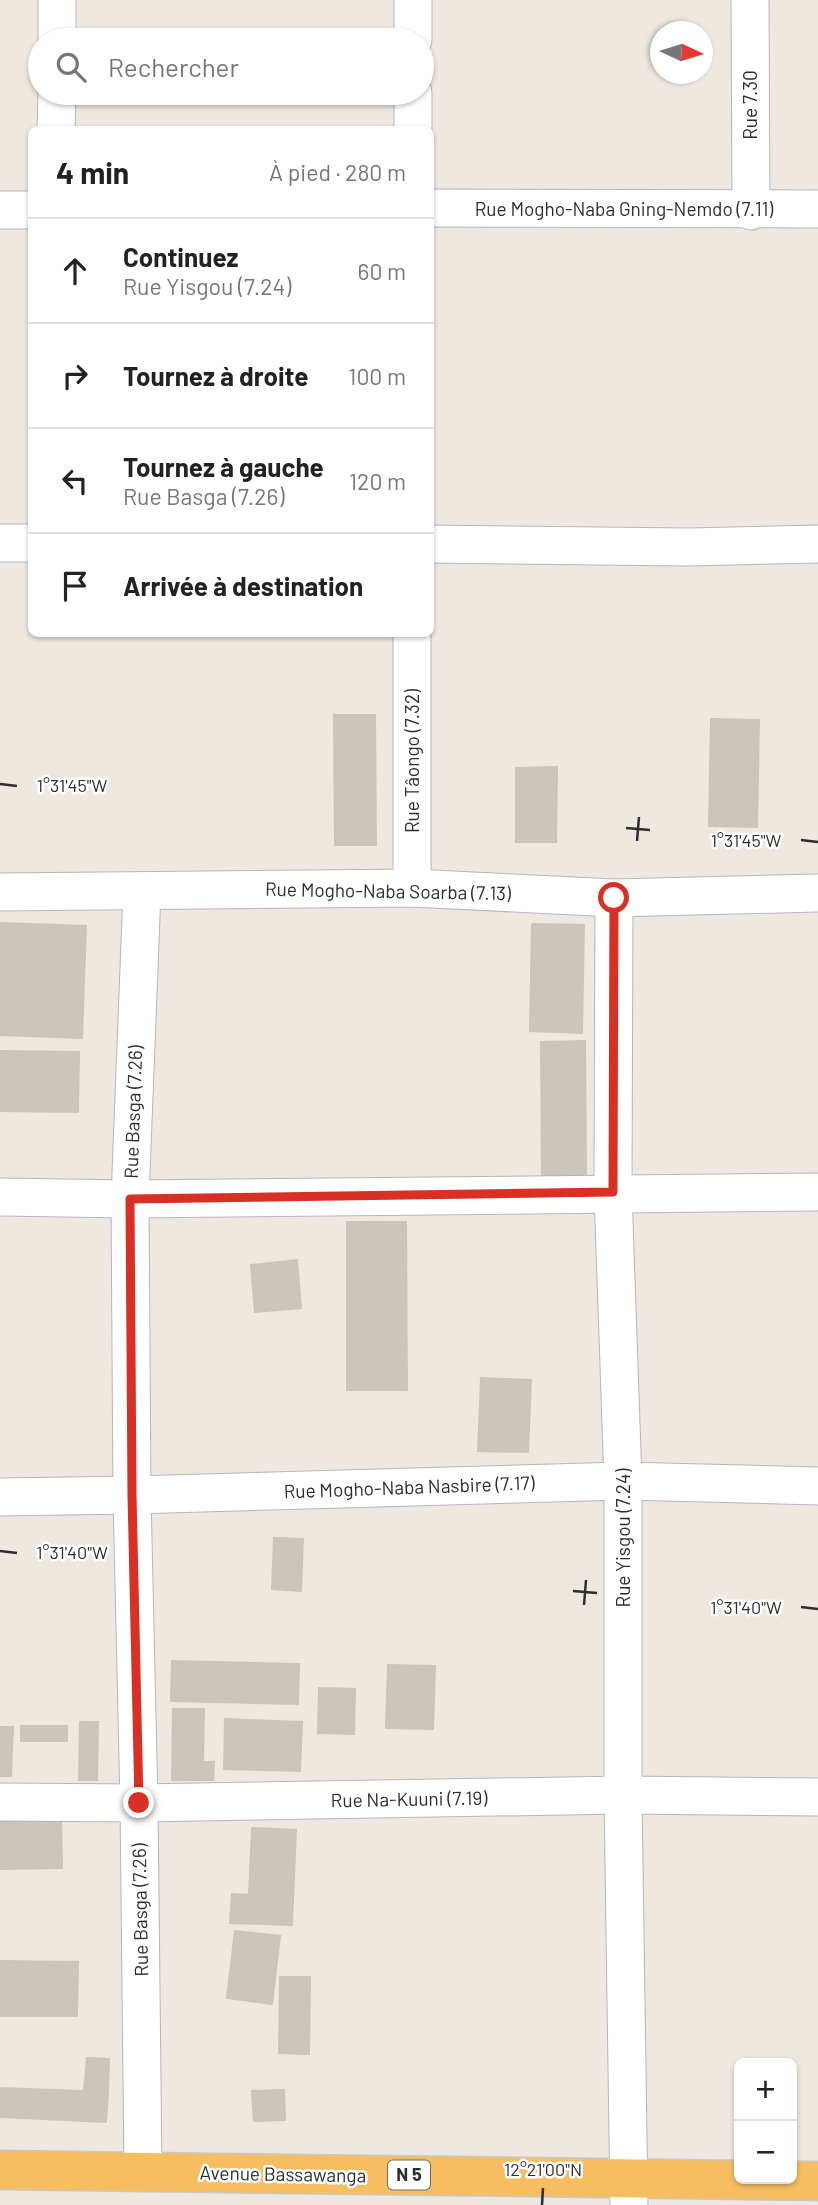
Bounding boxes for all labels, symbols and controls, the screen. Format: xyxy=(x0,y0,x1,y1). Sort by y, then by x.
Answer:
north arrow xyxy=(650,21,713,84)
search box xyxy=(28,28,434,105)
icon: search xyxy=(52,48,90,86)
text: Rechercher xyxy=(108,51,239,82)
street label: Rue 7.30 xyxy=(738,70,761,140)
text: 4 min xyxy=(56,154,129,190)
text: À pied · 280 m xyxy=(269,158,406,186)
street label: Rue Mogho-Naba Gning-Nemdo (7.11) xyxy=(475,197,774,220)
text: Continuez xyxy=(123,241,239,272)
icon: ahead xyxy=(56,252,94,290)
text: 60 m xyxy=(358,257,406,285)
text: Rue Yisgou (7.24) xyxy=(123,272,291,300)
icon: right xyxy=(56,357,94,395)
text: Tournez à droite xyxy=(123,360,308,391)
text: 100 m xyxy=(348,362,406,390)
text: Tournez à gauche xyxy=(123,451,324,482)
icon: left xyxy=(56,462,94,500)
text: 120 m xyxy=(349,467,406,495)
text: Rue Basga (7.26) xyxy=(123,482,284,510)
icon: arrive xyxy=(56,567,94,605)
text: Arrivée à destination xyxy=(123,570,363,601)
street label: Rue Tâongo (7.32) xyxy=(400,688,423,833)
text: 1°31'45"W xyxy=(37,774,107,796)
text: 1°31'45"W xyxy=(711,829,781,851)
street label: Rue Mogho-Naba Soarba (7.13) xyxy=(265,877,512,904)
route start xyxy=(598,882,629,913)
street label: Rue Basga (7.26) xyxy=(119,1044,146,1179)
street label: Rue Yisgou (7.24) xyxy=(611,1467,634,1608)
street label: Rue Mogho-Naba Nasbire (7.17) xyxy=(283,1471,536,1502)
text: 1°31'40"W xyxy=(36,1541,108,1563)
text: 1°31'40"W xyxy=(710,1596,782,1618)
street label: Rue Na-Kuuni (7.19) xyxy=(331,1786,488,1811)
route end xyxy=(123,1787,154,1818)
street label: Rue Basga (7.26) xyxy=(127,1842,152,1977)
map controls xyxy=(734,2058,797,2184)
button: + xyxy=(734,2058,797,2121)
button: − xyxy=(734,2121,797,2184)
text: 12°21'00"N xyxy=(504,2158,582,2180)
road number: N 5 xyxy=(388,2160,430,2190)
street label: Avenue Bassawanga xyxy=(200,2161,366,2186)

